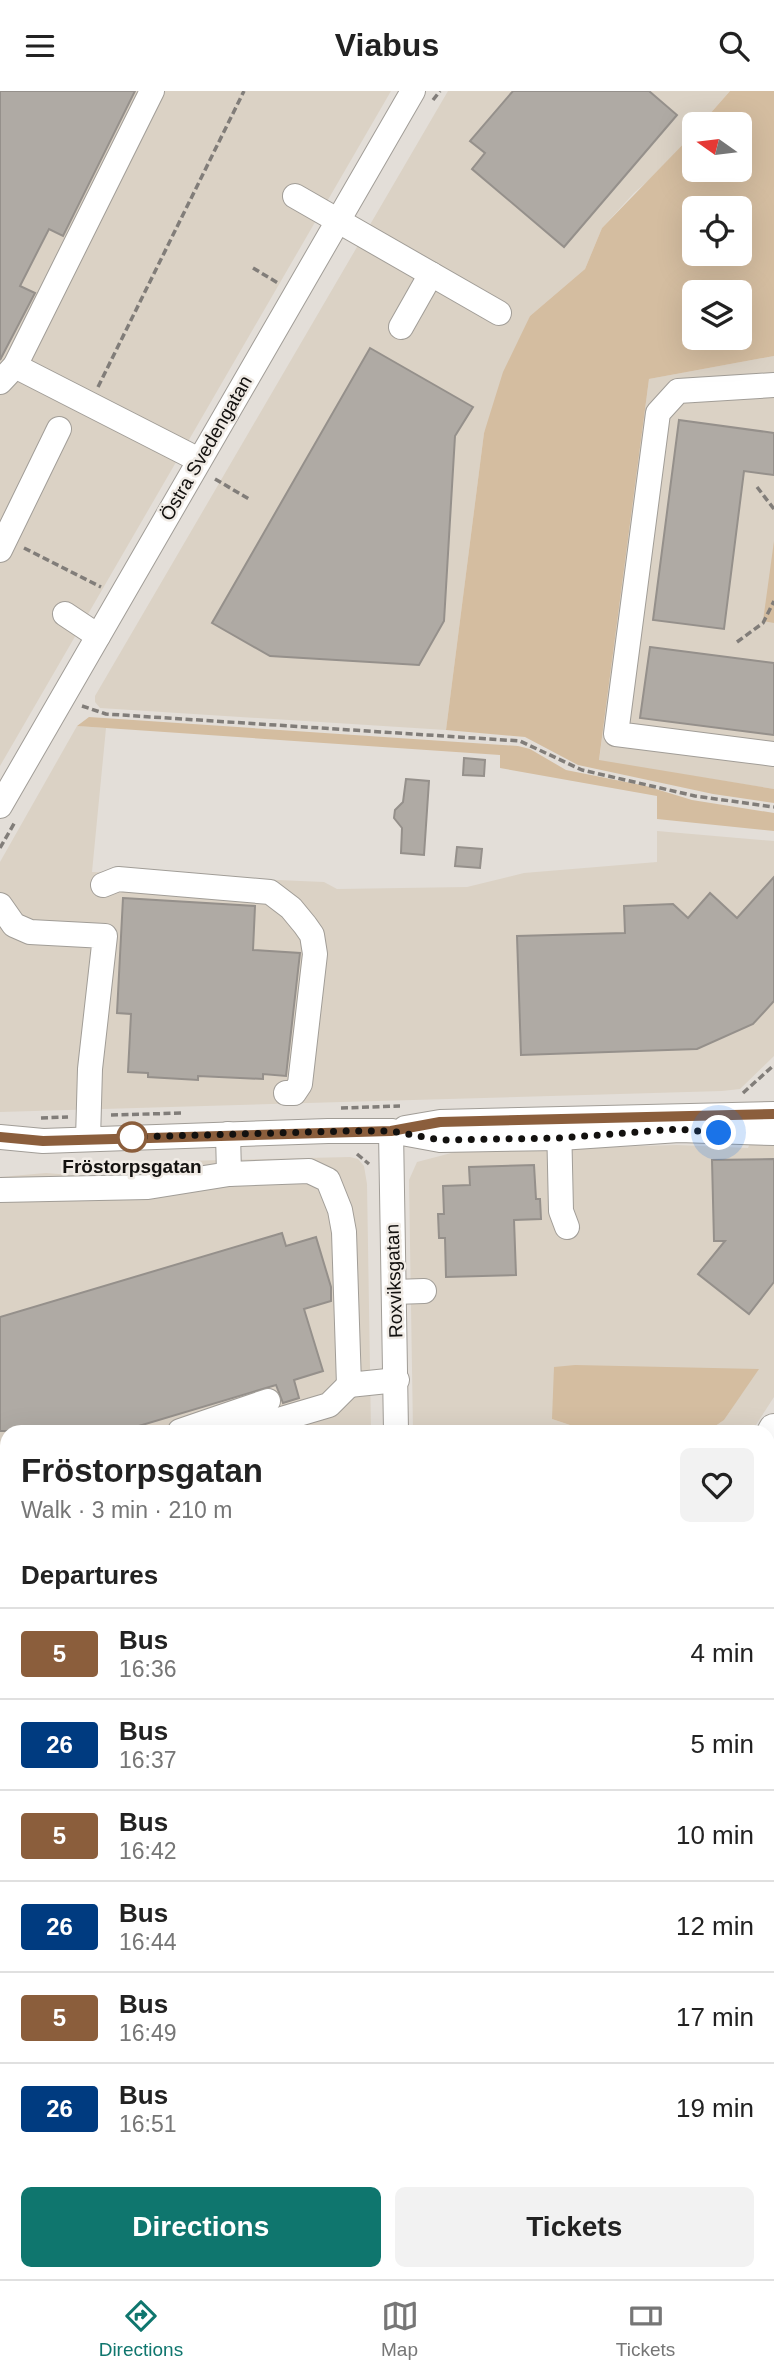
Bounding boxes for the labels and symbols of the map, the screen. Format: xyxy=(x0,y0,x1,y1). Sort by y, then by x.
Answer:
north arrow xyxy=(682,112,752,182)
street label: Östra Svedengatan xyxy=(156,372,256,524)
your location xyxy=(701,1115,736,1150)
marker: Fröstorpsgatan xyxy=(117,1122,147,1152)
place label: Fröstorpsgatan xyxy=(62,1156,202,1177)
street label: Roxviksgatan xyxy=(382,1224,406,1338)

